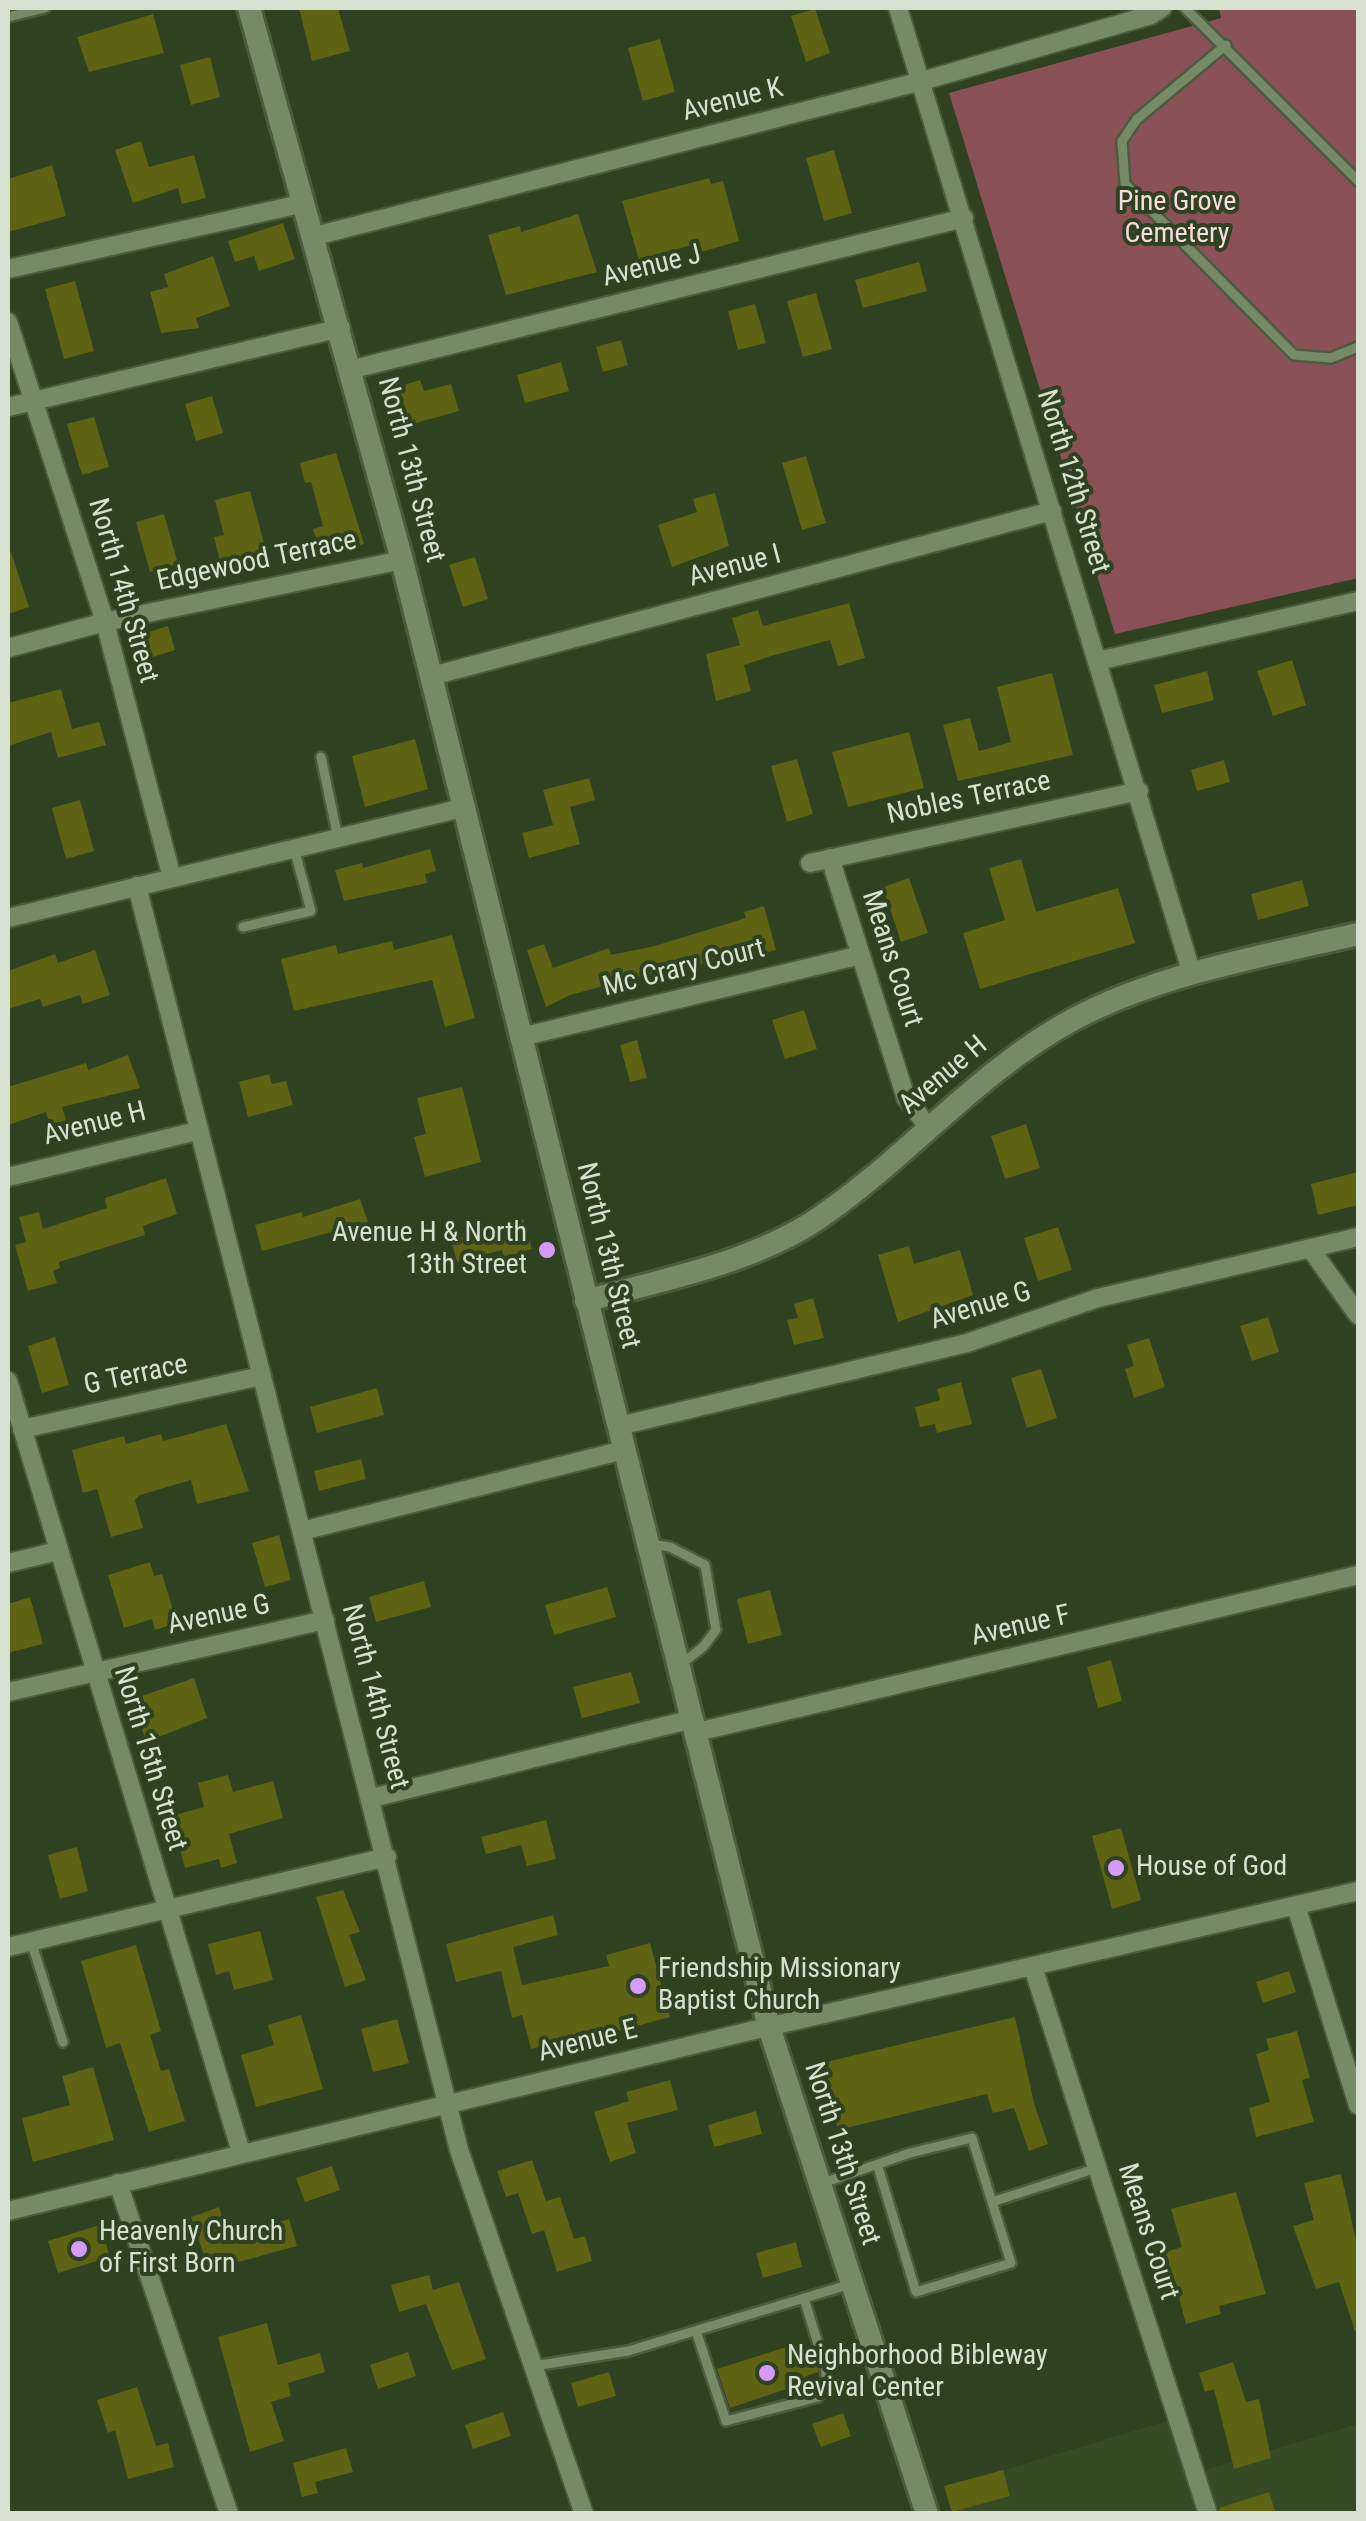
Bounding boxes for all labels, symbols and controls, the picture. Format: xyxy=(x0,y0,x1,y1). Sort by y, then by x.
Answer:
street label: Avenue K xyxy=(679,72,787,130)
park label: Pine Grove Cemetery xyxy=(1118,186,1236,252)
street label: Avenue J xyxy=(599,239,705,295)
street label: North 13th Street xyxy=(369,374,451,566)
street label: North 12th Street xyxy=(1028,386,1116,578)
street label: North 14th Street xyxy=(80,495,164,687)
street label: Edgewood Terrace xyxy=(154,524,360,600)
street label: Avenue I xyxy=(685,539,785,595)
street label: Nobles Terrace xyxy=(884,765,1054,833)
street label: Means Court xyxy=(853,887,929,1031)
street label: Mc Crary Court xyxy=(600,933,768,1005)
street label: Avenue H xyxy=(893,1030,995,1122)
street label: Avenue H xyxy=(40,1096,150,1154)
street label: North 13th Street xyxy=(568,1160,646,1352)
place label: Avenue H & North 13th Street xyxy=(332,1217,527,1283)
marker: Avenue H & North 13th Street xyxy=(536,1239,558,1261)
street label: Avenue G xyxy=(927,1276,1035,1338)
street label: G Terrace xyxy=(81,1349,191,1403)
street label: Avenue G xyxy=(165,1589,273,1643)
street label: Avenue F xyxy=(968,1599,1074,1655)
street label: North 14th Street xyxy=(333,1601,415,1793)
street label: North 15th Street xyxy=(105,1663,193,1855)
place label: House of God xyxy=(1136,1851,1287,1885)
marker: House of God xyxy=(1105,1857,1127,1879)
place label: Friendship Missionary Baptist Church xyxy=(658,1953,901,2019)
marker: Friendship Missionary Baptist Church xyxy=(627,1975,649,1997)
street label: Avenue E xyxy=(535,2013,641,2071)
street label: North 13th Street xyxy=(796,2058,886,2250)
street label: Means Court xyxy=(1109,2160,1185,2304)
place label: Heavenly Church of First Born xyxy=(99,2216,283,2282)
marker: Heavenly Church of First Born xyxy=(68,2238,90,2260)
place label: Neighborhood Bibleway Revival Center xyxy=(787,2340,1048,2406)
marker: Neighborhood Bibleway Revival Center xyxy=(756,2362,778,2384)

